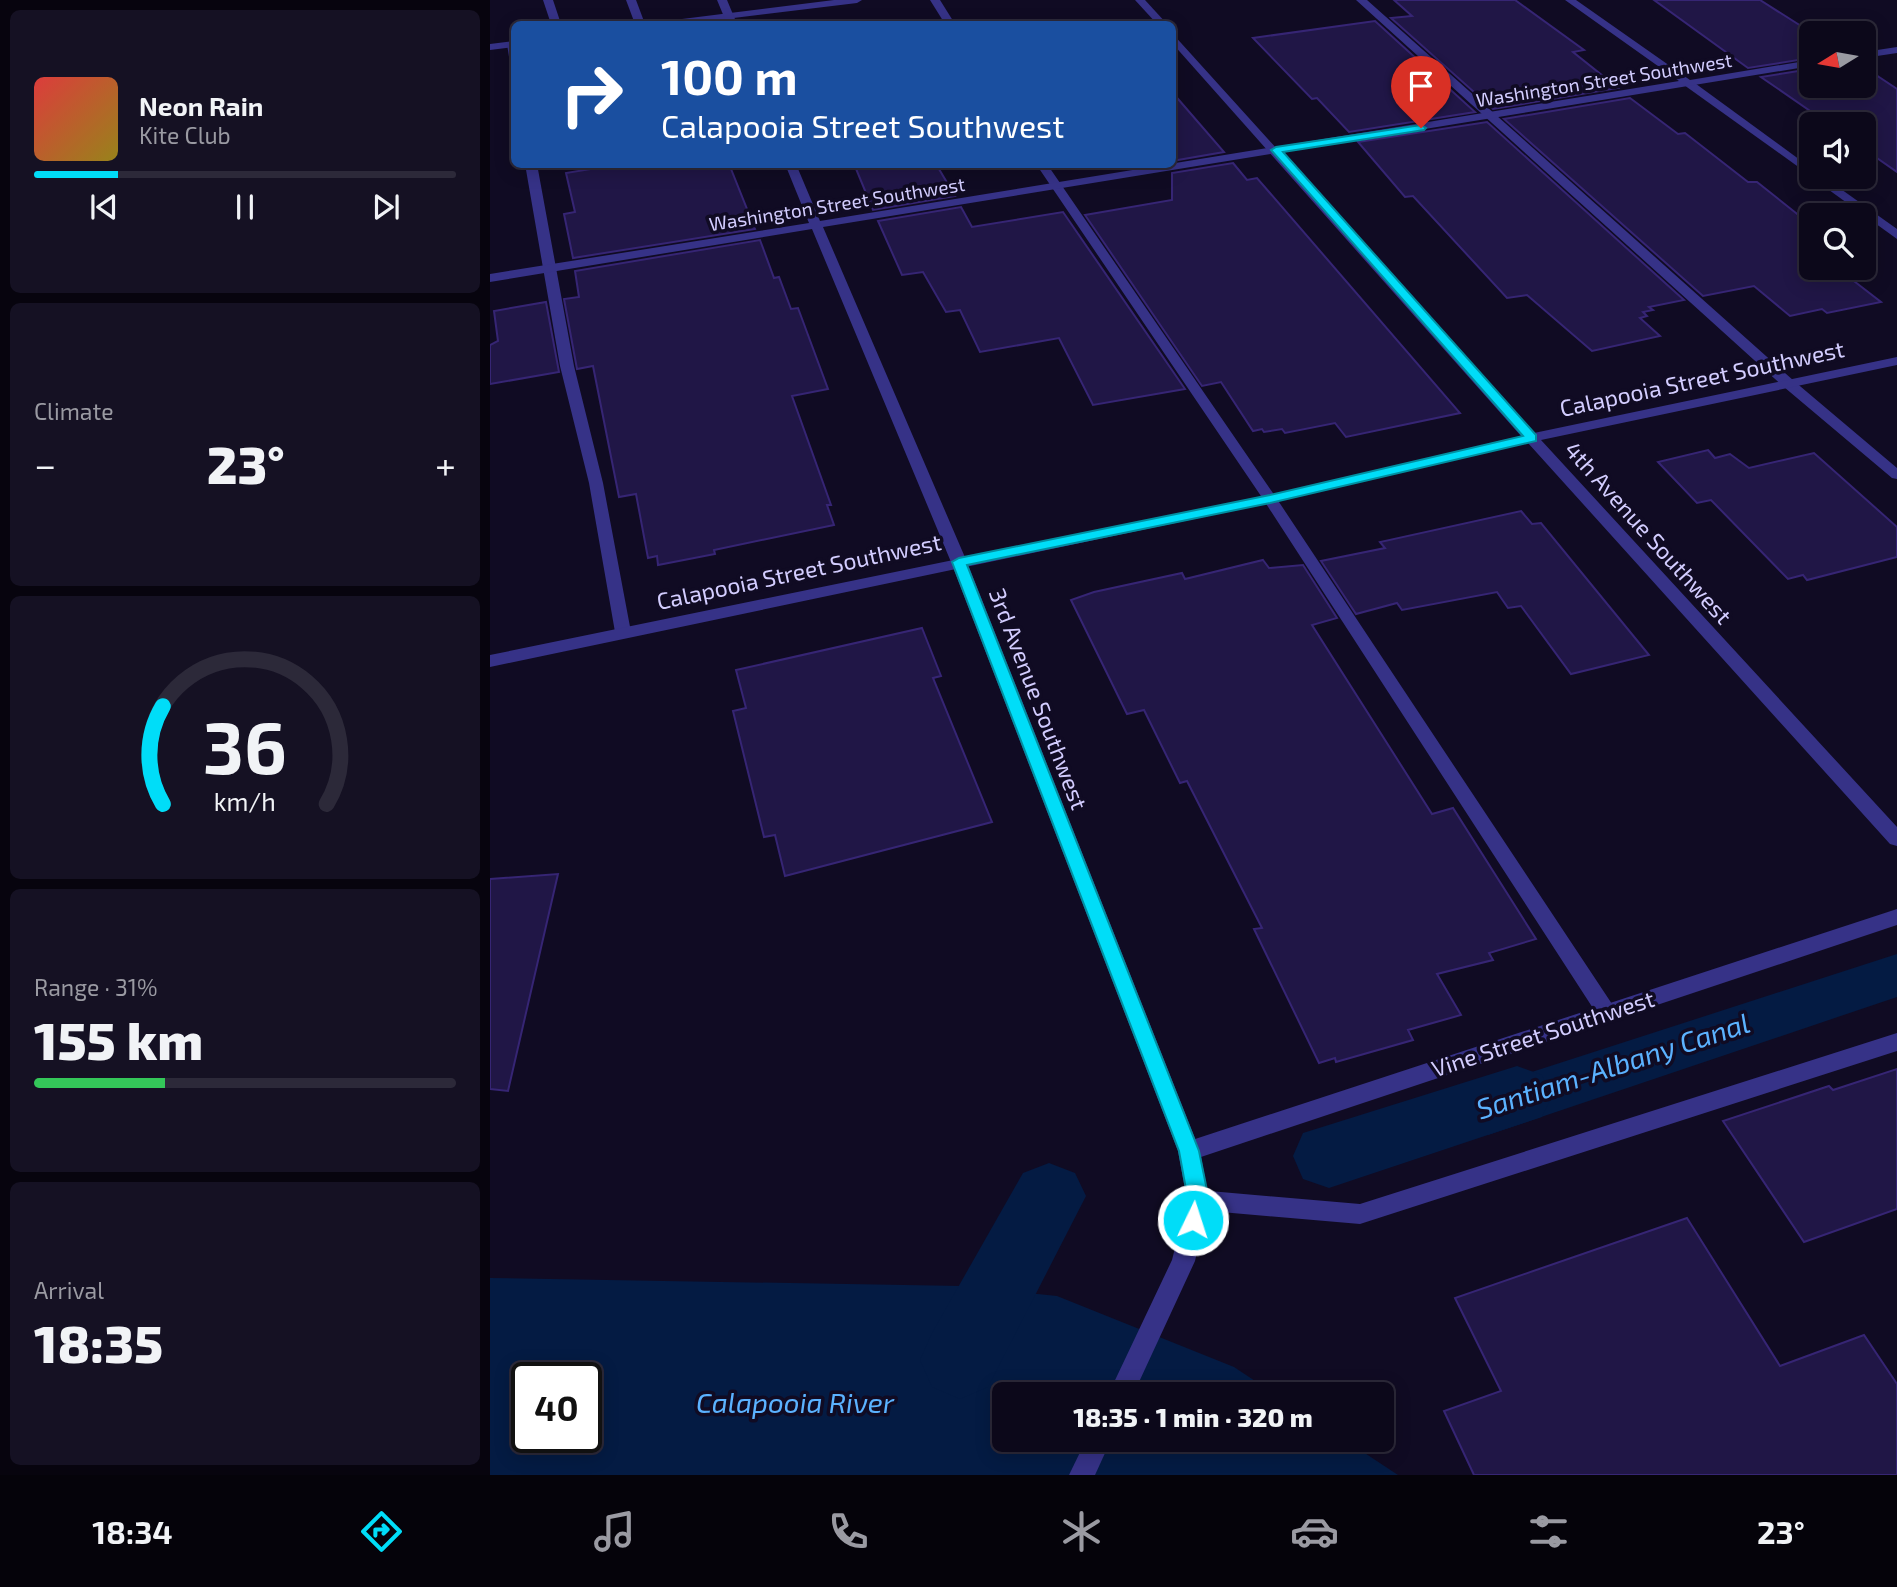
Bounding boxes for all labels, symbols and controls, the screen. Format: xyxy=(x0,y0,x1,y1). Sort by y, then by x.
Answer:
north arrow xyxy=(1799,21,1876,98)
map controls xyxy=(1799,21,1876,280)
text: 100 m xyxy=(661,46,798,105)
street label: Washington Street Southwest xyxy=(1474,48,1734,111)
icon: right xyxy=(546,49,637,140)
pin xyxy=(1391,56,1451,128)
icon: arrive xyxy=(1402,67,1440,105)
text: Neon Rain xyxy=(139,90,263,121)
text: Calapooia Street Southwest xyxy=(661,106,1065,144)
button: sound xyxy=(1799,112,1876,189)
text: Kite Club xyxy=(139,121,231,149)
street label: Washington Street Southwest xyxy=(707,172,967,235)
icon: previous xyxy=(85,188,123,226)
icon: pause xyxy=(226,188,264,226)
icon: next xyxy=(367,188,405,226)
button: search xyxy=(1799,203,1876,280)
street label: Calapooia Street Southwest xyxy=(1557,334,1847,422)
text: Climate xyxy=(34,397,114,425)
text: 23° xyxy=(207,432,285,494)
street label: 4th Avenue Southwest xyxy=(1559,435,1738,630)
text: − xyxy=(34,441,56,487)
text: + xyxy=(435,441,456,487)
street label: Calapooia Street Southwest xyxy=(654,527,944,615)
street label: 3rd Avenue Southwest xyxy=(984,584,1094,813)
text: 36 xyxy=(203,701,287,789)
text: km/h xyxy=(214,785,276,815)
text: Range · 31% xyxy=(34,973,158,1001)
street label: Vine Street Southwest xyxy=(1428,984,1658,1082)
water label: Santiam-Albany Canal xyxy=(1472,1005,1754,1125)
text: 155 km xyxy=(34,1008,203,1070)
position arrow xyxy=(1156,1183,1230,1257)
text: Arrival xyxy=(34,1276,104,1304)
text: 18:35 xyxy=(34,1311,163,1373)
speed limit sign: 40 xyxy=(511,1362,602,1453)
water label: Calapooia River xyxy=(696,1385,895,1419)
text: 18:35 · 1 min · 320 m xyxy=(1073,1401,1313,1432)
icon: directions xyxy=(357,1507,406,1556)
icon: music xyxy=(590,1507,639,1556)
icon: phone xyxy=(824,1507,873,1556)
icon: climate xyxy=(1057,1507,1106,1556)
icon: car xyxy=(1290,1507,1339,1556)
icon: filters xyxy=(1524,1507,1573,1556)
text: 18:34 xyxy=(92,1512,173,1550)
text: 23° xyxy=(1757,1512,1805,1550)

